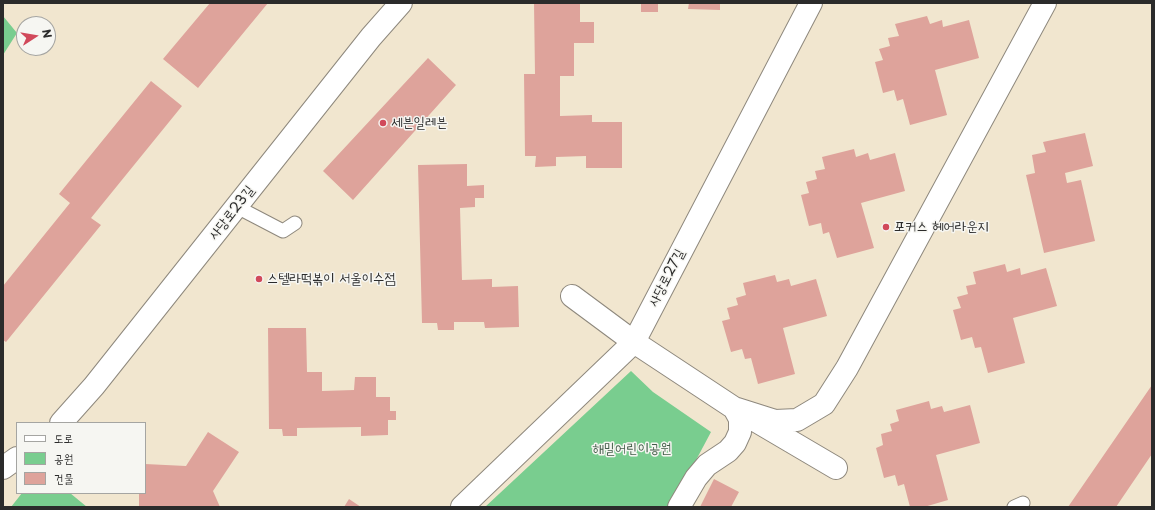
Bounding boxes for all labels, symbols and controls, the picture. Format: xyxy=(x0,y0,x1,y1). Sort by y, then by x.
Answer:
north arrow xyxy=(16,16,56,56)
text: N xyxy=(38,28,56,40)
place label: 세븐일레븐 xyxy=(391,115,447,131)
marker: 세븐일레븐 xyxy=(378,118,388,128)
street label: 사당로23길 xyxy=(206,183,258,243)
place label: 포커스 헤어라운지 xyxy=(894,219,989,235)
marker: 포커스 헤어라운지 xyxy=(881,222,891,232)
street label: 사당로27길 xyxy=(645,246,689,310)
place label: 스텔라떡볶이 서울이수점 xyxy=(267,271,395,287)
marker: 스텔라떡볶이 서울이수점 xyxy=(254,274,264,284)
legend xyxy=(16,422,146,494)
text: 도로 xyxy=(54,429,73,447)
park label: 해밀어린이공원 xyxy=(593,441,671,457)
text: 공원 xyxy=(54,449,73,467)
text: 건물 xyxy=(54,469,73,487)

